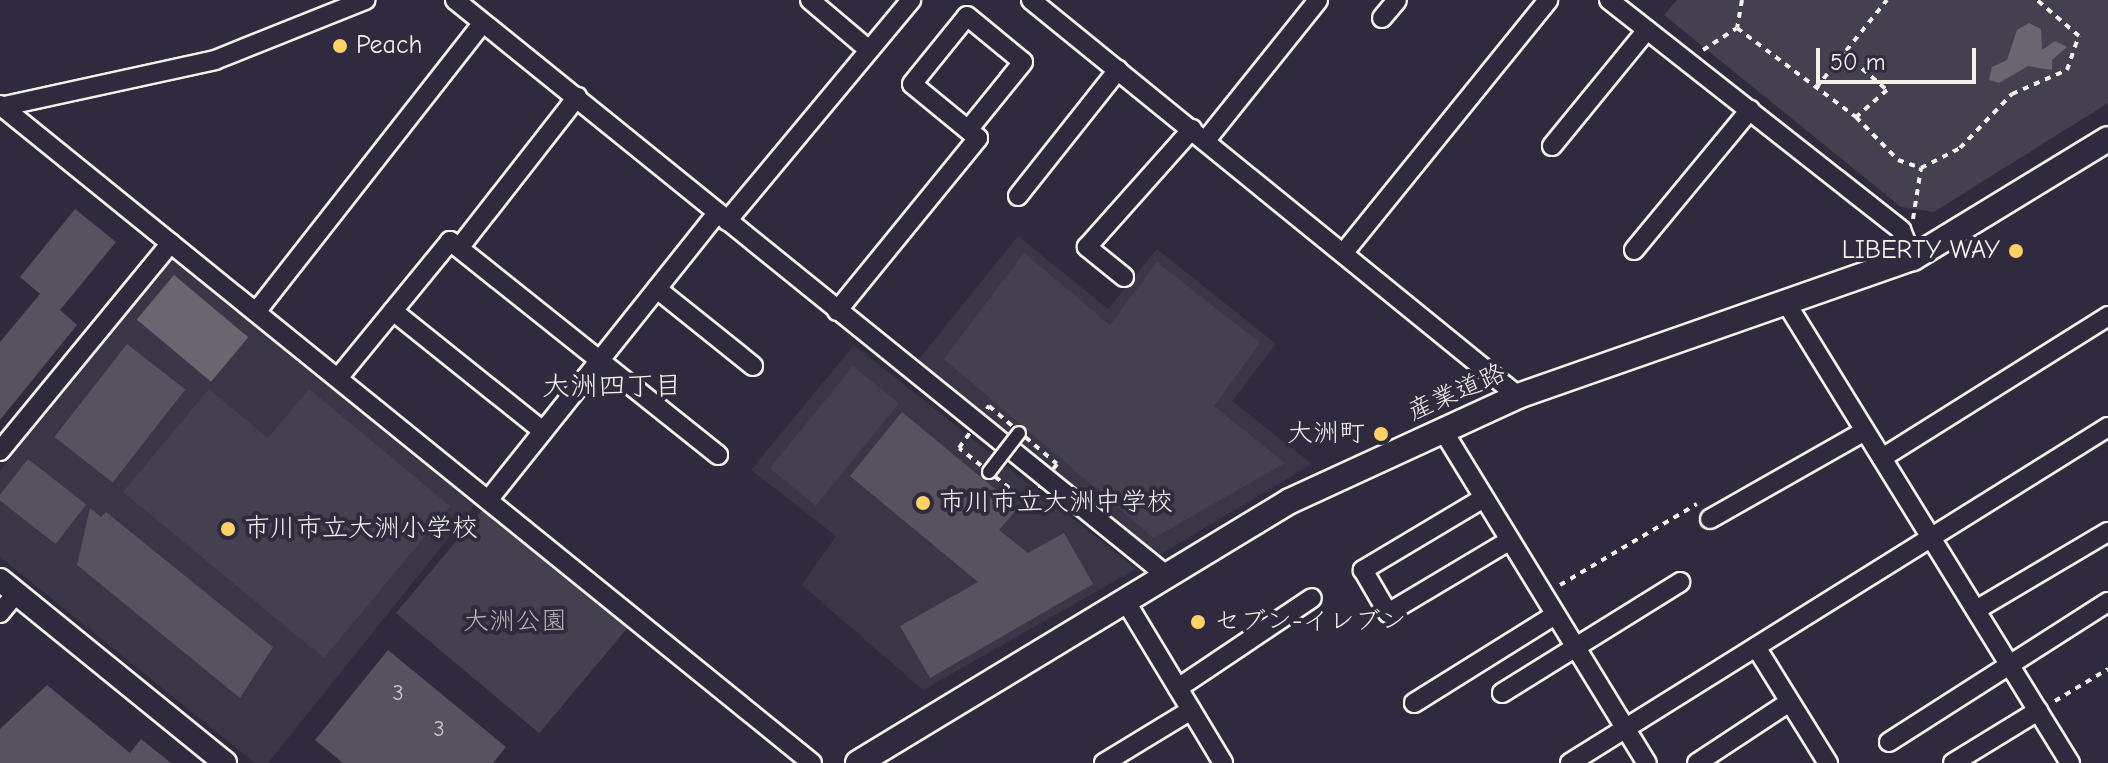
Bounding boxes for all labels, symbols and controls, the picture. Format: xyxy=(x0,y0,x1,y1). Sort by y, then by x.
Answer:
place label: Peach xyxy=(356,30,422,62)
scale bar xyxy=(1820,32,1980,82)
marker: Peach xyxy=(331,37,349,55)
text: 50 m xyxy=(1830,48,1886,76)
place label: LIBERTY WAY xyxy=(1842,235,2000,267)
marker: LIBERTY WAY xyxy=(2007,242,2025,260)
street label: 産業道路 xyxy=(1403,358,1511,428)
district label: 大洲四丁目 xyxy=(542,369,682,403)
place label: 大洲町 xyxy=(1287,418,1365,450)
marker: 大洲町 xyxy=(1372,425,1390,443)
place label: 市川市立大洲中学校 xyxy=(939,487,1173,519)
marker: 市川市立大洲中学校 xyxy=(914,494,932,512)
place label: 市川市立大洲小学校 xyxy=(244,513,478,545)
marker: 市川市立大洲小学校 xyxy=(219,520,237,538)
park label: 大洲公園 xyxy=(463,606,567,638)
place label: セブン-イレブン xyxy=(1214,606,1406,638)
marker: セブン-イレブン xyxy=(1189,613,1207,631)
house number: 3 xyxy=(392,681,404,707)
house number: 3 xyxy=(433,717,445,743)

